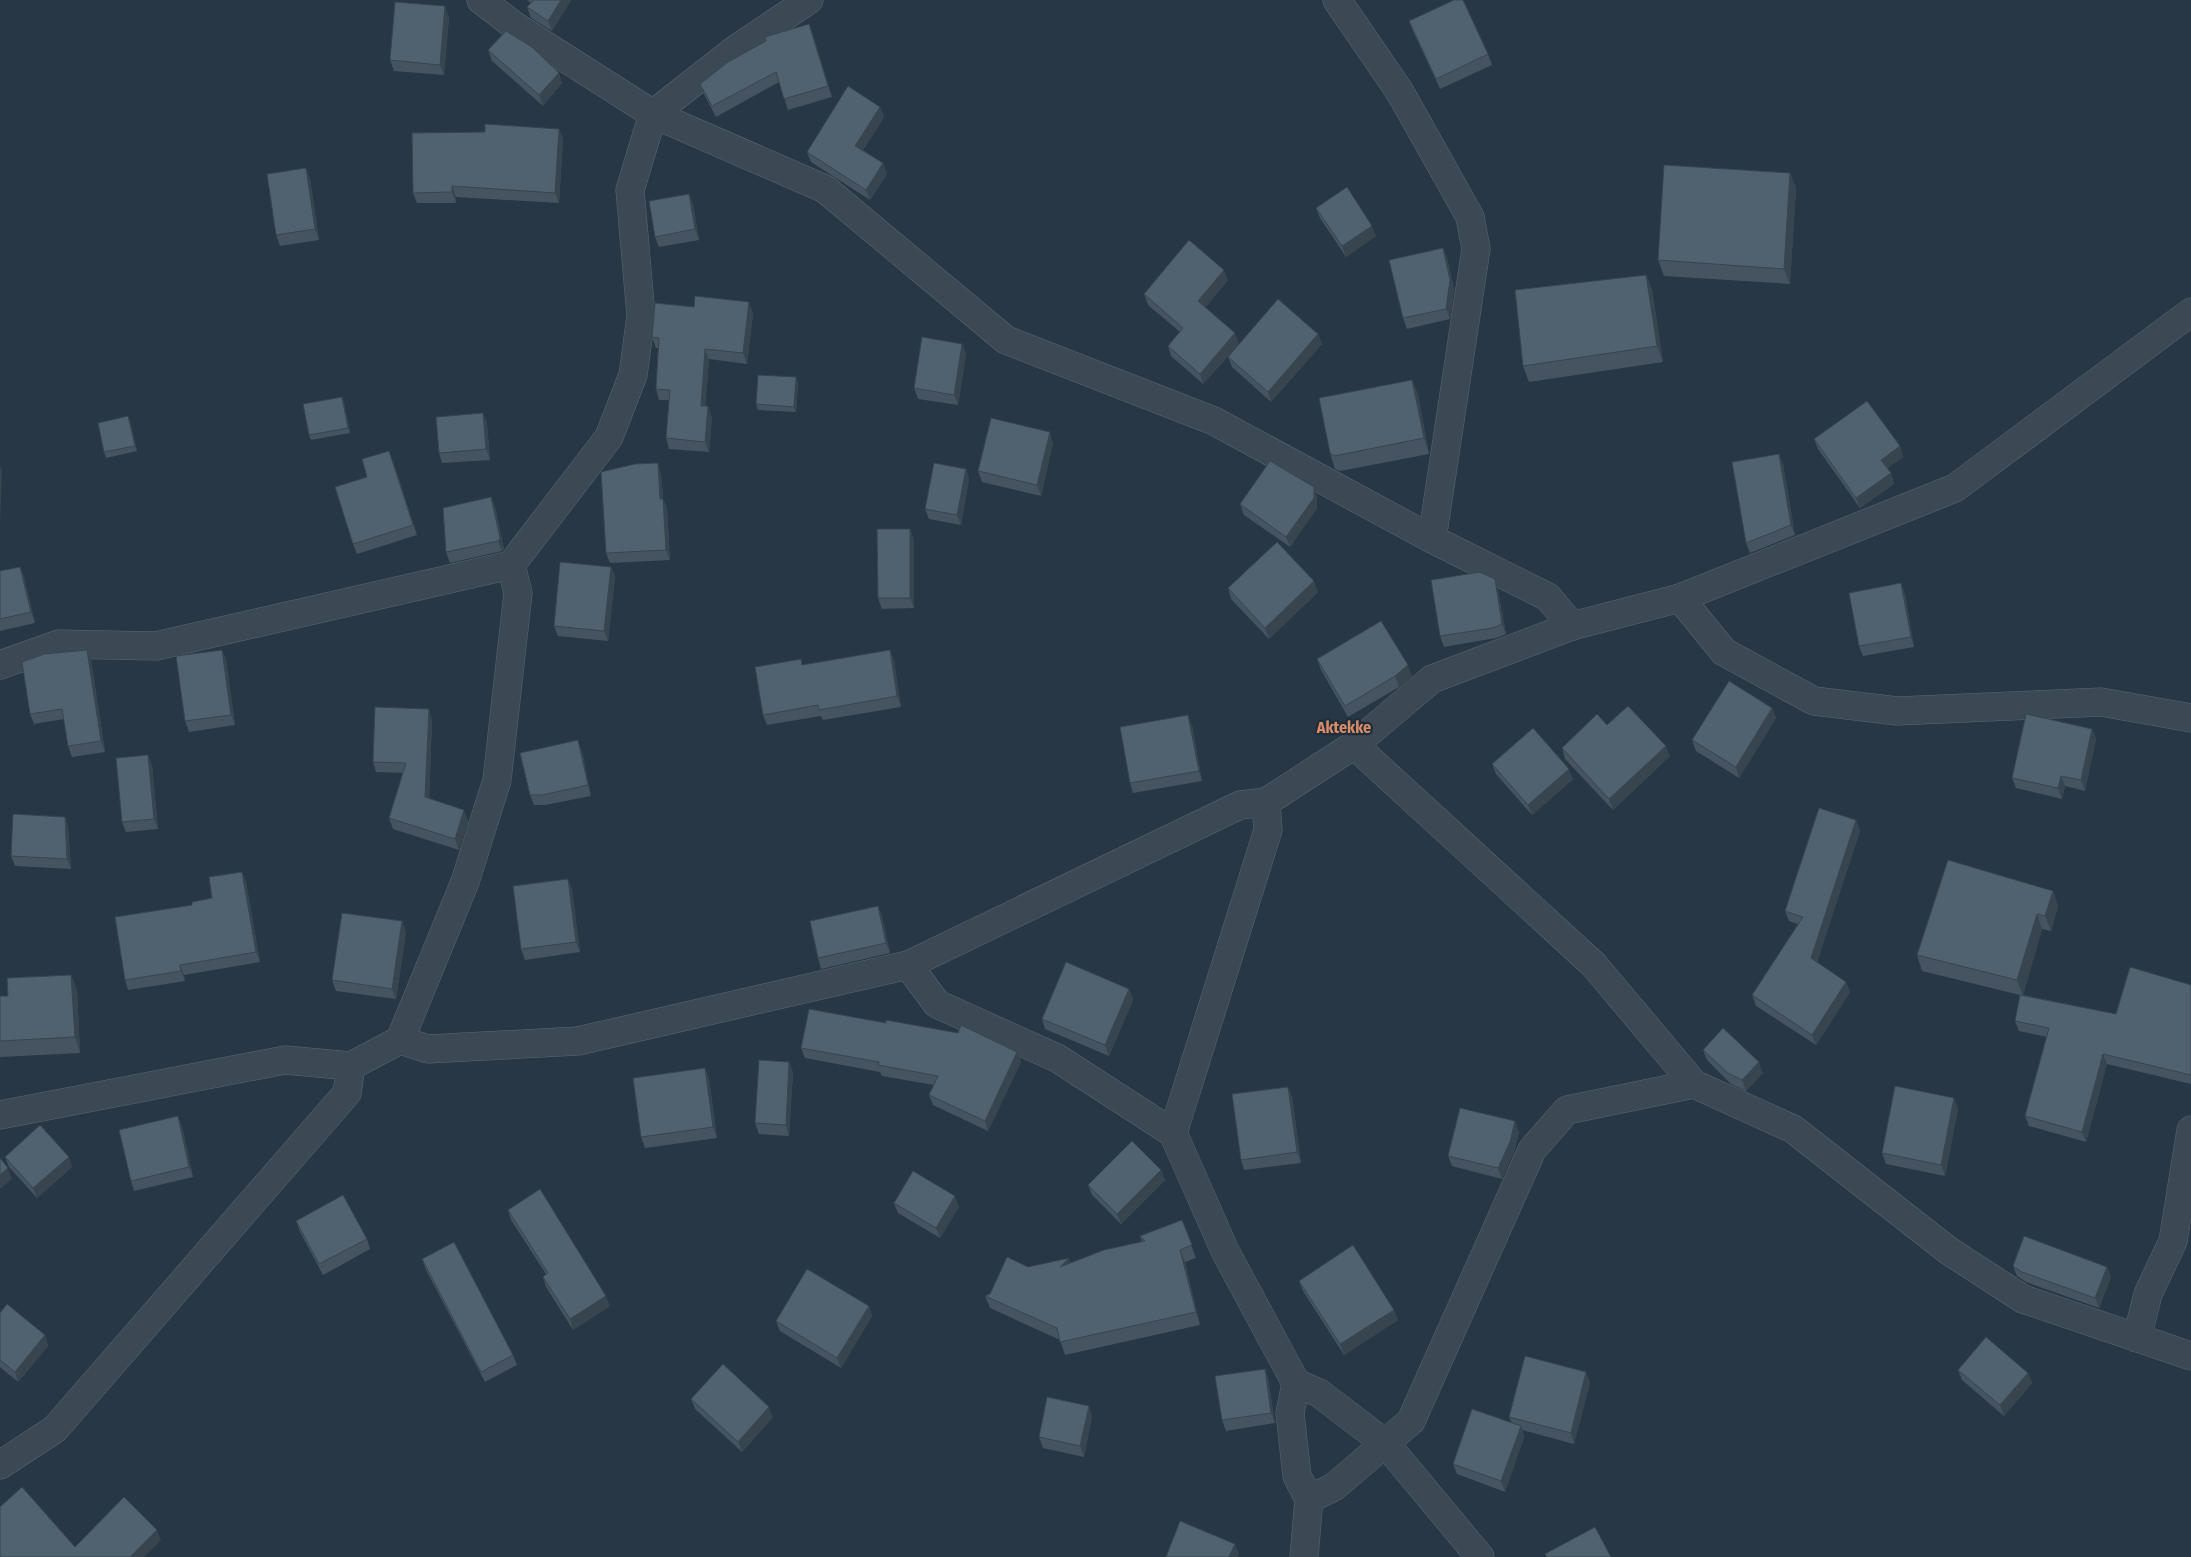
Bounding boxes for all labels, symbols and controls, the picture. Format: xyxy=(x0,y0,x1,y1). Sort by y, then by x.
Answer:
district label: Aktekke xyxy=(1316,718,1371,737)

